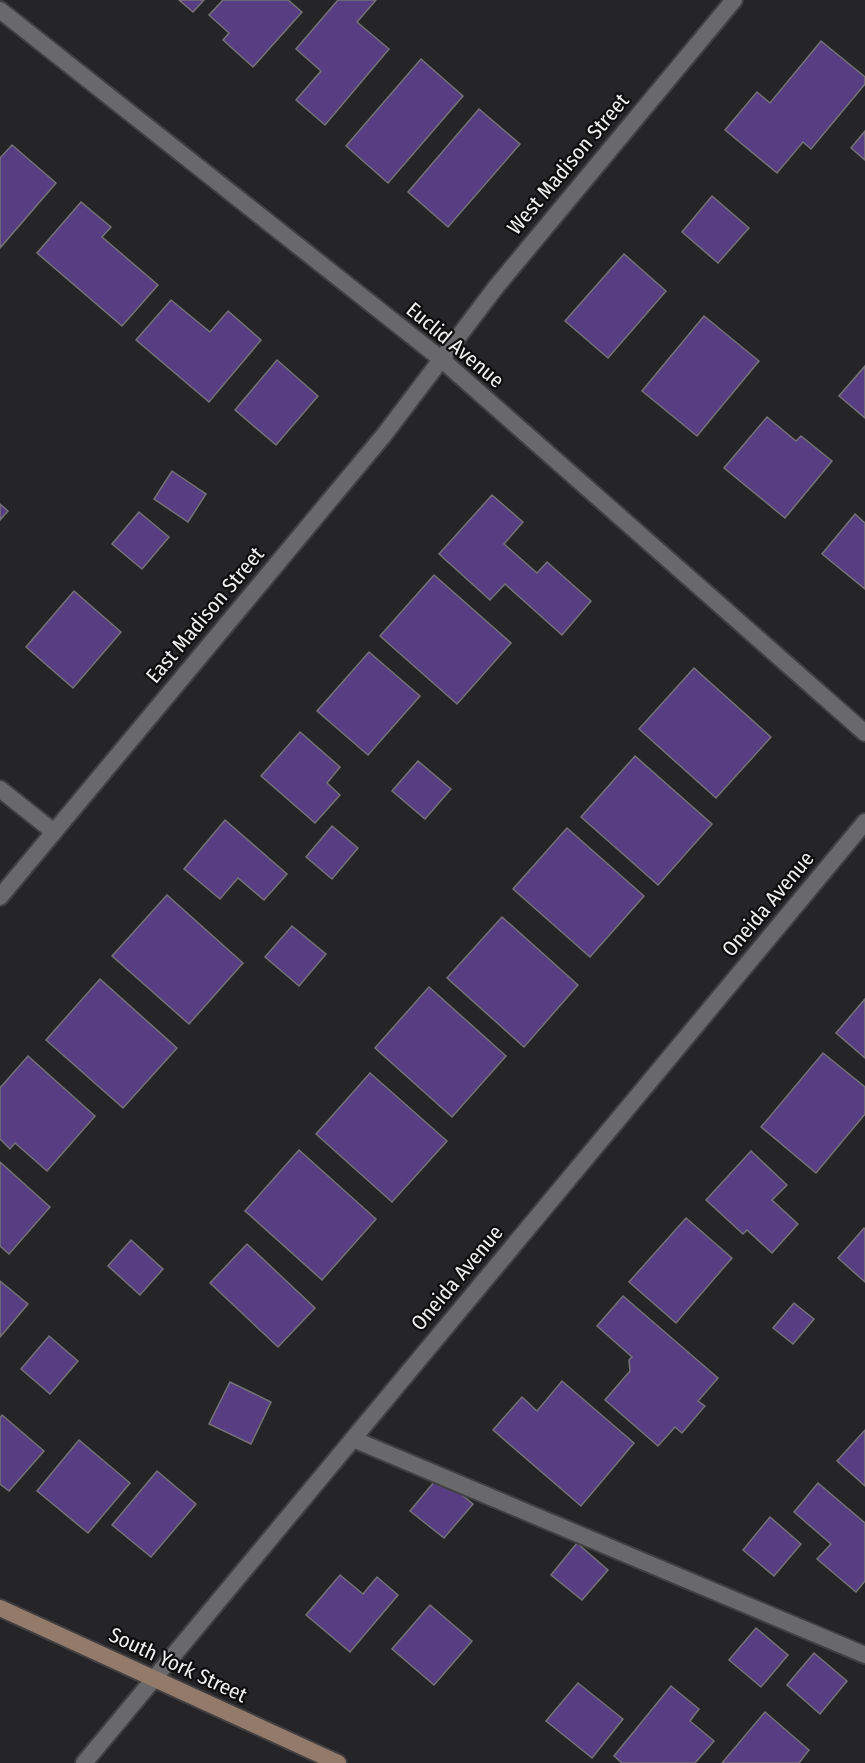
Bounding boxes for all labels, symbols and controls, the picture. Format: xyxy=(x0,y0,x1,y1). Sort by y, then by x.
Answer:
street label: West Madison Street xyxy=(501,88,635,240)
street label: Euclid Avenue xyxy=(401,297,509,393)
street label: East Madison Street xyxy=(140,541,270,688)
street label: Oneida Avenue xyxy=(716,846,820,962)
street label: Oneida Avenue xyxy=(405,1220,509,1336)
street label: South York Street xyxy=(105,1622,251,1708)

